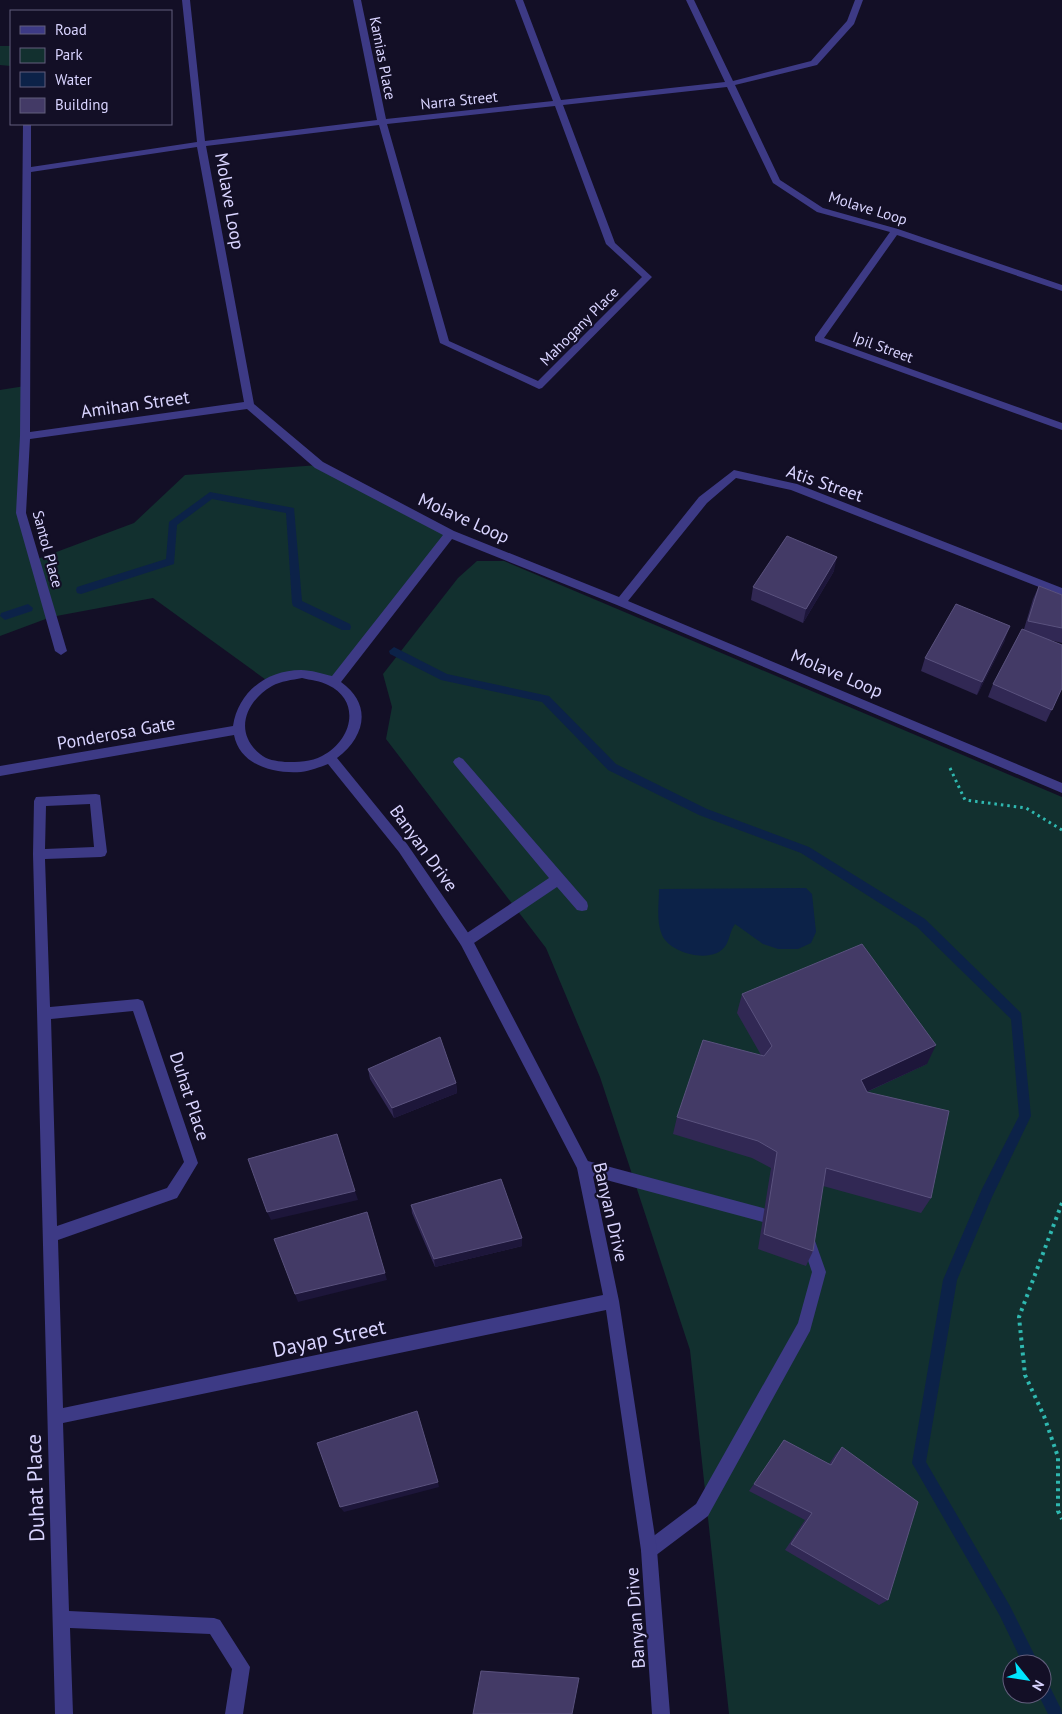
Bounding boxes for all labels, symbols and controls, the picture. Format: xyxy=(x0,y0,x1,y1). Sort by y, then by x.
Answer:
legend xyxy=(10,10,172,125)
street label: Kamias Place xyxy=(366,15,400,101)
text: Road xyxy=(55,20,87,39)
text: Park xyxy=(55,45,83,64)
text: Water xyxy=(55,70,92,89)
street label: Narra Street xyxy=(419,87,499,113)
text: Building xyxy=(55,95,109,114)
street label: Molave Loop xyxy=(210,151,250,251)
street label: Molave Loop xyxy=(826,187,910,229)
street label: Mahogany Place xyxy=(536,283,622,369)
street label: Ipil Street xyxy=(850,327,916,367)
street label: Amihan Street xyxy=(79,385,191,423)
street label: Atis Street xyxy=(784,459,866,507)
street label: Molave Loop xyxy=(415,488,513,548)
street label: Santol Place xyxy=(29,508,67,590)
street label: Molave Loop xyxy=(788,643,886,703)
street label: Ponderosa Gate xyxy=(55,711,177,755)
street label: Banyan Drive xyxy=(385,800,463,896)
street label: Duhat Place xyxy=(165,1049,215,1143)
street label: Banyan Drive xyxy=(588,1160,634,1264)
street label: Dayap Street xyxy=(270,1313,388,1363)
street label: Duhat Place xyxy=(20,1434,50,1542)
street label: Banyan Drive xyxy=(620,1567,650,1669)
north arrow xyxy=(1002,1654,1052,1704)
text: N xyxy=(1028,1677,1048,1694)

